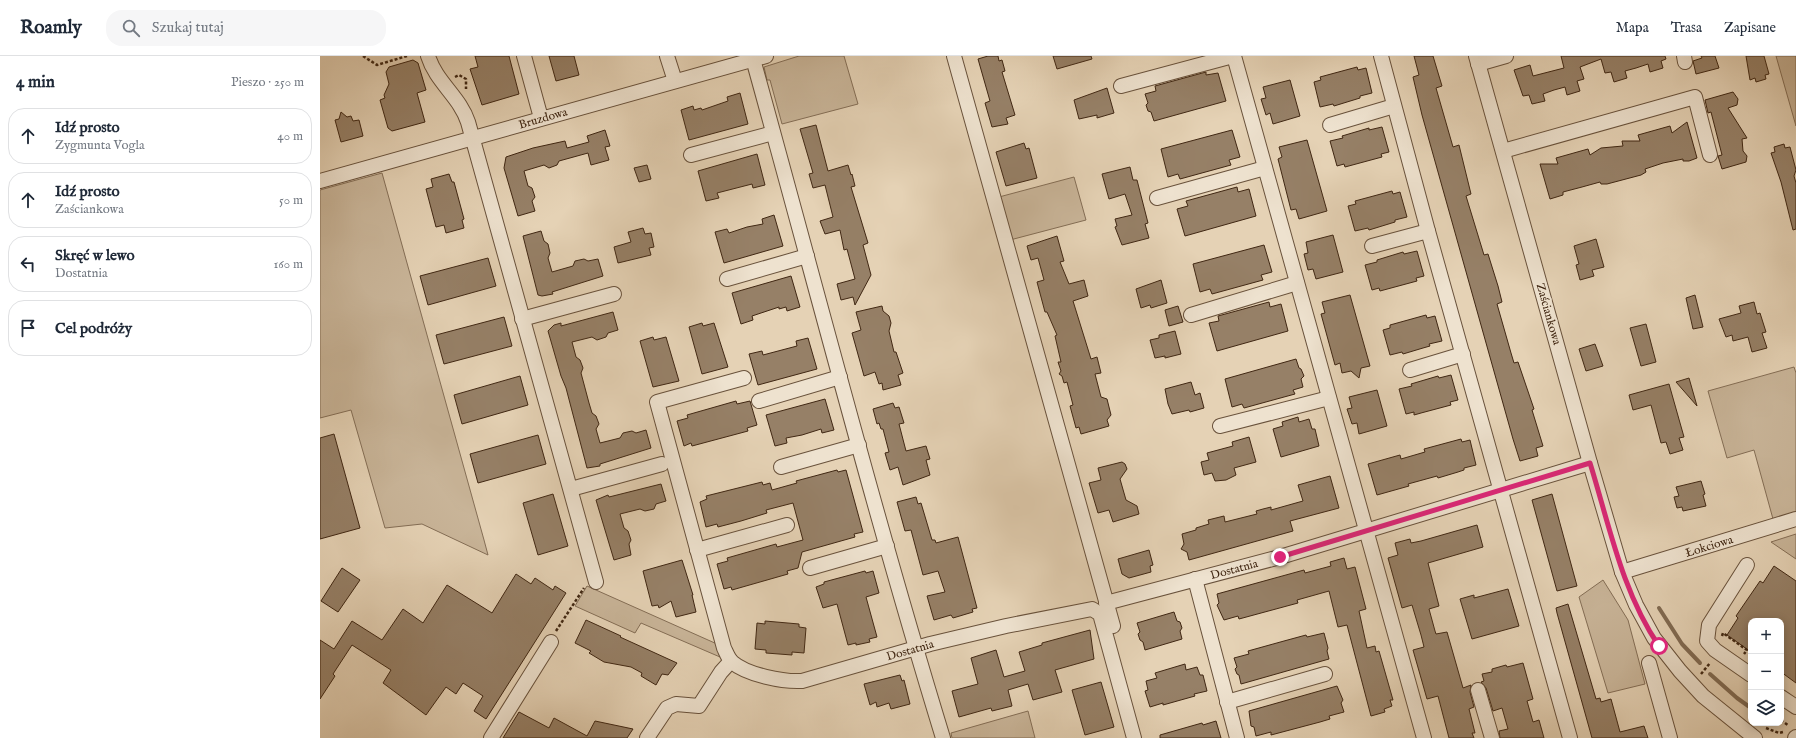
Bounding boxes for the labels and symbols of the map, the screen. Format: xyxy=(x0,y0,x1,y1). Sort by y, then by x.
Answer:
street label: Bruzdowa xyxy=(517,104,570,133)
street label: Zaściankowa xyxy=(1533,282,1565,347)
street label: Łokciowa xyxy=(1683,532,1736,561)
route end xyxy=(1271,548,1289,566)
street label: Dostatnia xyxy=(1209,556,1260,583)
street label: Dostatnia xyxy=(885,636,936,664)
route start xyxy=(1650,637,1668,655)

